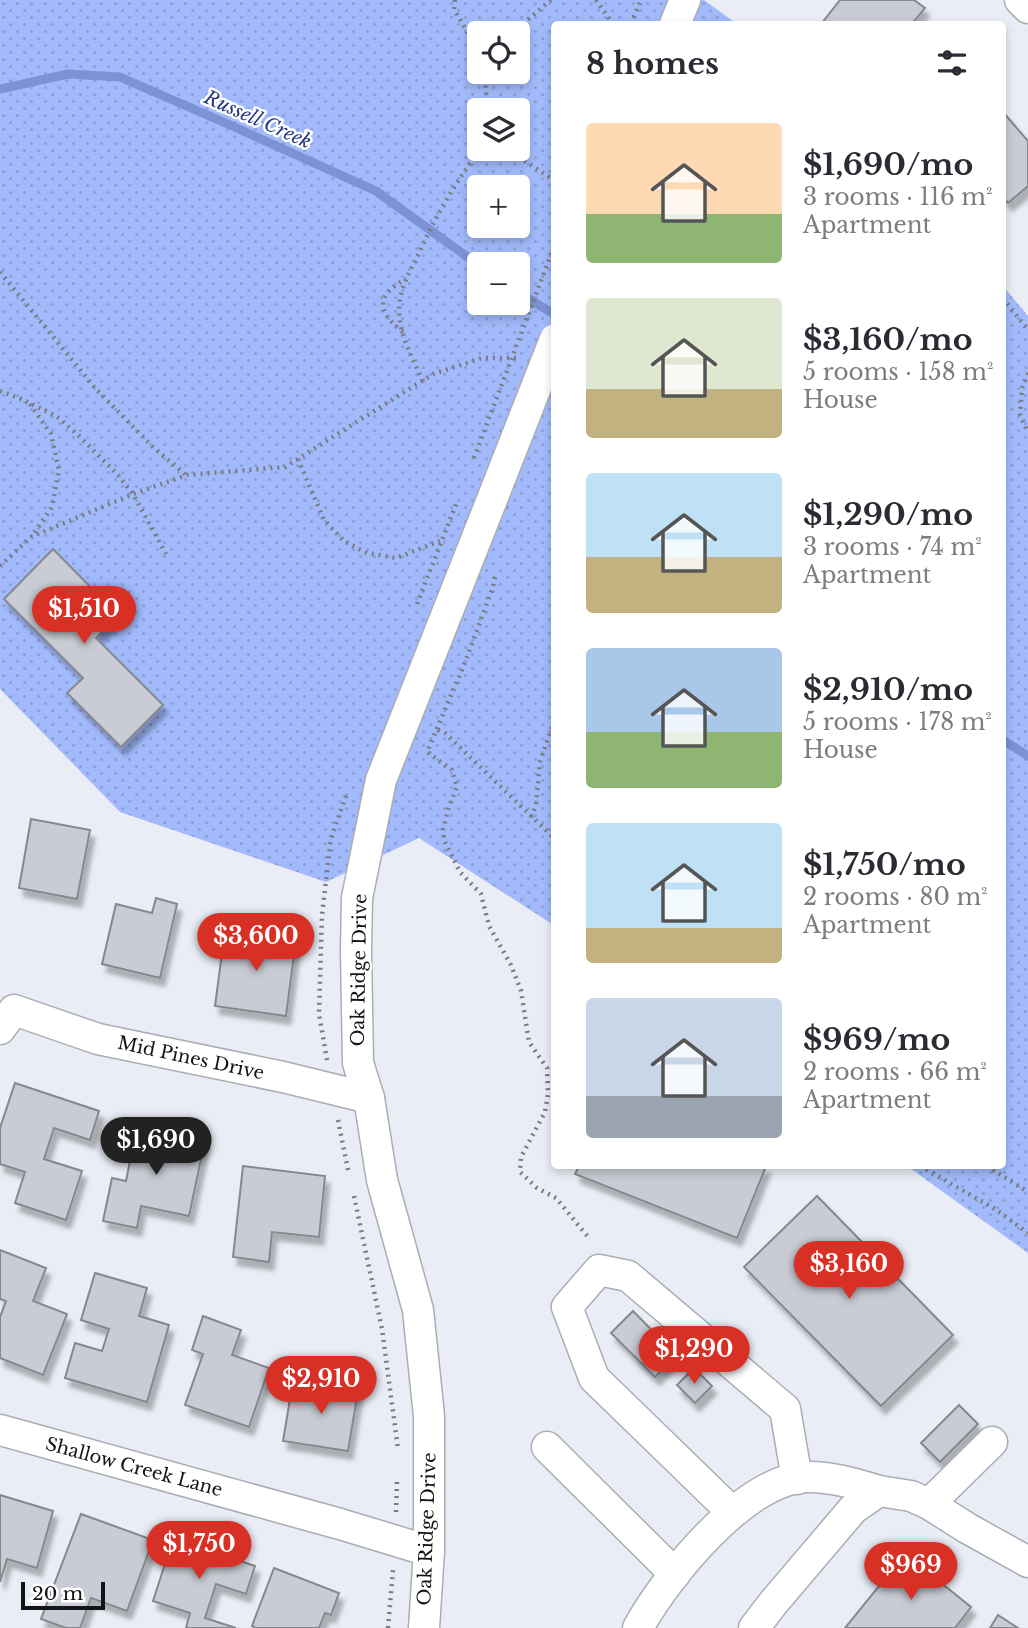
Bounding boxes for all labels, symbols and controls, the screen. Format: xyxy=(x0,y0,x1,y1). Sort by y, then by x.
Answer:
map controls xyxy=(467,21,530,315)
button: locate xyxy=(467,21,530,84)
icon: filters xyxy=(933,44,971,82)
text: 8 homes xyxy=(586,45,719,82)
water label: Russell Creek xyxy=(200,85,315,153)
button: layers xyxy=(467,98,530,161)
text: $1,690/mo xyxy=(803,146,973,183)
icon: home xyxy=(642,151,726,235)
button: + xyxy=(467,175,530,238)
text: 3 rooms · 116 m² xyxy=(803,183,993,211)
text: Apartment xyxy=(803,211,931,239)
button: − xyxy=(467,252,530,315)
text: $3,160/mo xyxy=(803,321,973,358)
icon: home xyxy=(642,326,726,410)
text: 5 rooms · 158 m² xyxy=(803,358,993,386)
text: House xyxy=(803,386,878,414)
text: $1,290/mo xyxy=(803,496,973,533)
icon: home xyxy=(642,501,726,585)
text: 3 rooms · 74 m² xyxy=(803,533,982,561)
text: Apartment xyxy=(803,561,931,589)
pin: $1,510 xyxy=(27,586,141,646)
text: $1,510 xyxy=(48,595,120,623)
text: $2,910/mo xyxy=(803,671,973,708)
icon: home xyxy=(642,676,726,760)
text: 5 rooms · 178 m² xyxy=(803,708,992,736)
text: House xyxy=(803,736,878,764)
text: $1,750/mo xyxy=(803,846,966,883)
icon: home xyxy=(642,851,726,935)
text: 2 rooms · 80 m² xyxy=(803,883,988,911)
street label: Oak Ridge Drive xyxy=(347,893,371,1047)
text: Apartment xyxy=(803,911,931,939)
pin: $3,600 xyxy=(199,914,313,973)
text: $3,600 xyxy=(213,922,299,950)
text: $969/mo xyxy=(803,1021,950,1058)
icon: home xyxy=(642,1026,726,1110)
street label: Mid Pines Drive xyxy=(116,1032,266,1084)
text: 2 rooms · 66 m² xyxy=(803,1058,987,1086)
text: Apartment xyxy=(803,1086,931,1114)
pin: $1,690 xyxy=(99,1118,213,1177)
text: $1,690 xyxy=(117,1126,195,1154)
pin: $3,160 xyxy=(792,1242,906,1301)
text: $3,160 xyxy=(810,1250,888,1278)
pin: $1,290 xyxy=(637,1326,751,1386)
text: $1,290 xyxy=(655,1335,733,1363)
pin: $2,910 xyxy=(264,1356,378,1416)
text: $2,910 xyxy=(282,1365,360,1393)
street label: Shallow Creek Lane xyxy=(43,1433,225,1501)
street label: Oak Ridge Drive xyxy=(413,1452,441,1606)
pin: $1,750 xyxy=(142,1522,256,1581)
text: $1,750 xyxy=(162,1530,236,1558)
pin: $969 xyxy=(870,1542,952,1602)
text: $969 xyxy=(880,1551,942,1579)
scale bar xyxy=(21,1579,105,1611)
text: 20 m xyxy=(32,1582,83,1605)

